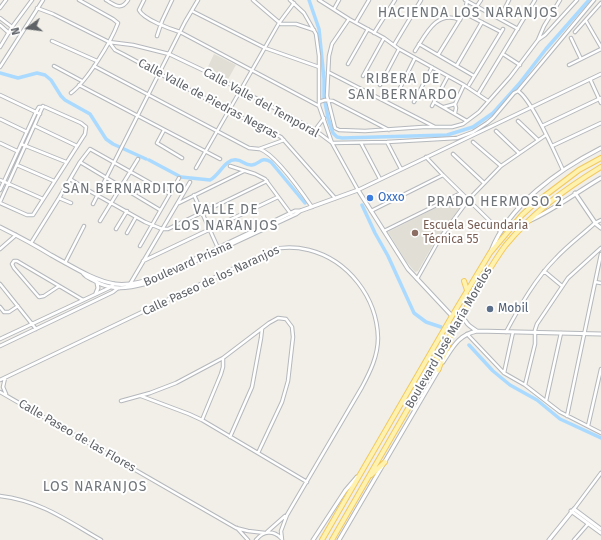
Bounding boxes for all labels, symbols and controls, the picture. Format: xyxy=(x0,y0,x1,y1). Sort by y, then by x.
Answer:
district label: HACIENDA LOS NARANJOS xyxy=(378,5,558,21)
north arrow xyxy=(8,8,48,48)
text: N xyxy=(9,26,23,36)
street label: Calle Valle de Piedras Negras xyxy=(136,56,280,142)
street label: Calle Valle del Temporal xyxy=(201,65,321,141)
district label: RIBERA DE SAN BERNARDO xyxy=(348,71,458,104)
district label: SAN BERNARDITO xyxy=(63,181,185,197)
place label: Oxxo xyxy=(378,191,405,205)
marker: Oxxo xyxy=(365,193,375,203)
district label: PRADO HERMOSO 2 xyxy=(427,194,563,210)
district label: VALLE DE LOS NARANJOS xyxy=(174,202,278,234)
place label: Escuela Secundaria Técnica 55 xyxy=(423,219,528,247)
marker: Escuela Secundaria Técnica 55 xyxy=(410,228,420,238)
street label: Boulevard Prisma xyxy=(142,238,234,290)
street label: Calle Paseo de los Naranjos xyxy=(140,243,282,319)
street label: Boulevard José María Morelos xyxy=(403,265,495,411)
place label: Mobil xyxy=(498,302,528,316)
marker: Mobil xyxy=(485,304,495,314)
street label: Calle Paseo de las Flores xyxy=(16,397,138,475)
district label: LOS NARANJOS xyxy=(43,479,147,495)

